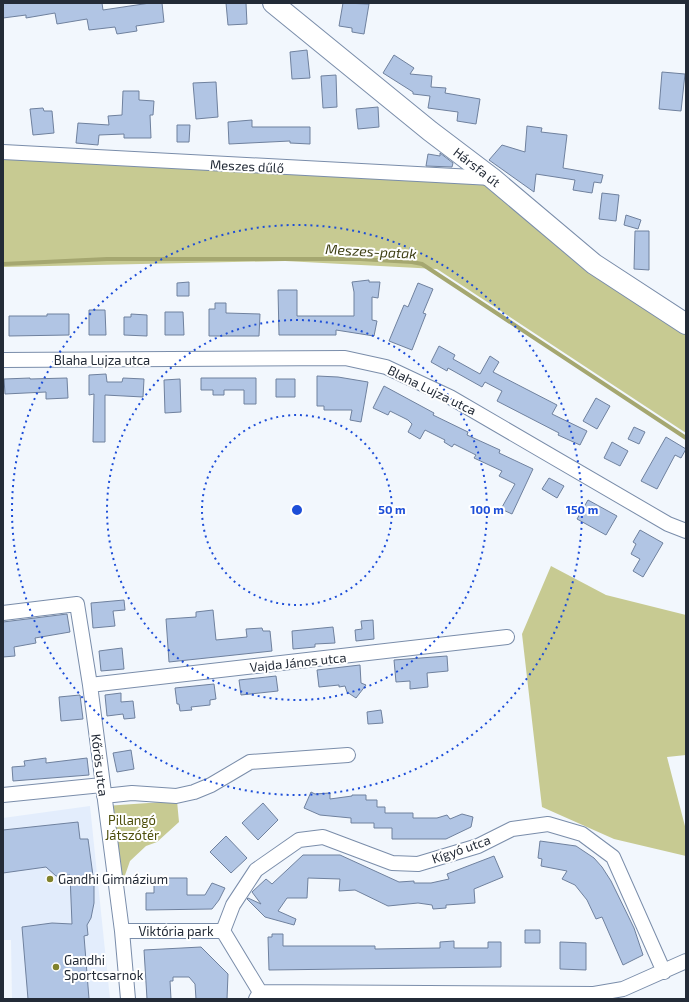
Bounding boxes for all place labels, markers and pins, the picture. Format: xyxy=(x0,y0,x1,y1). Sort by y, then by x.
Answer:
centre of rings xyxy=(290,503,304,517)
place label: Gandhi Gimnázium xyxy=(58,871,168,887)
marker: Gandhi Gimnázium xyxy=(45,874,55,884)
place label: Gandhi Sportcsarnok xyxy=(64,952,144,983)
marker: Gandhi Sportcsarnok xyxy=(51,962,61,972)

